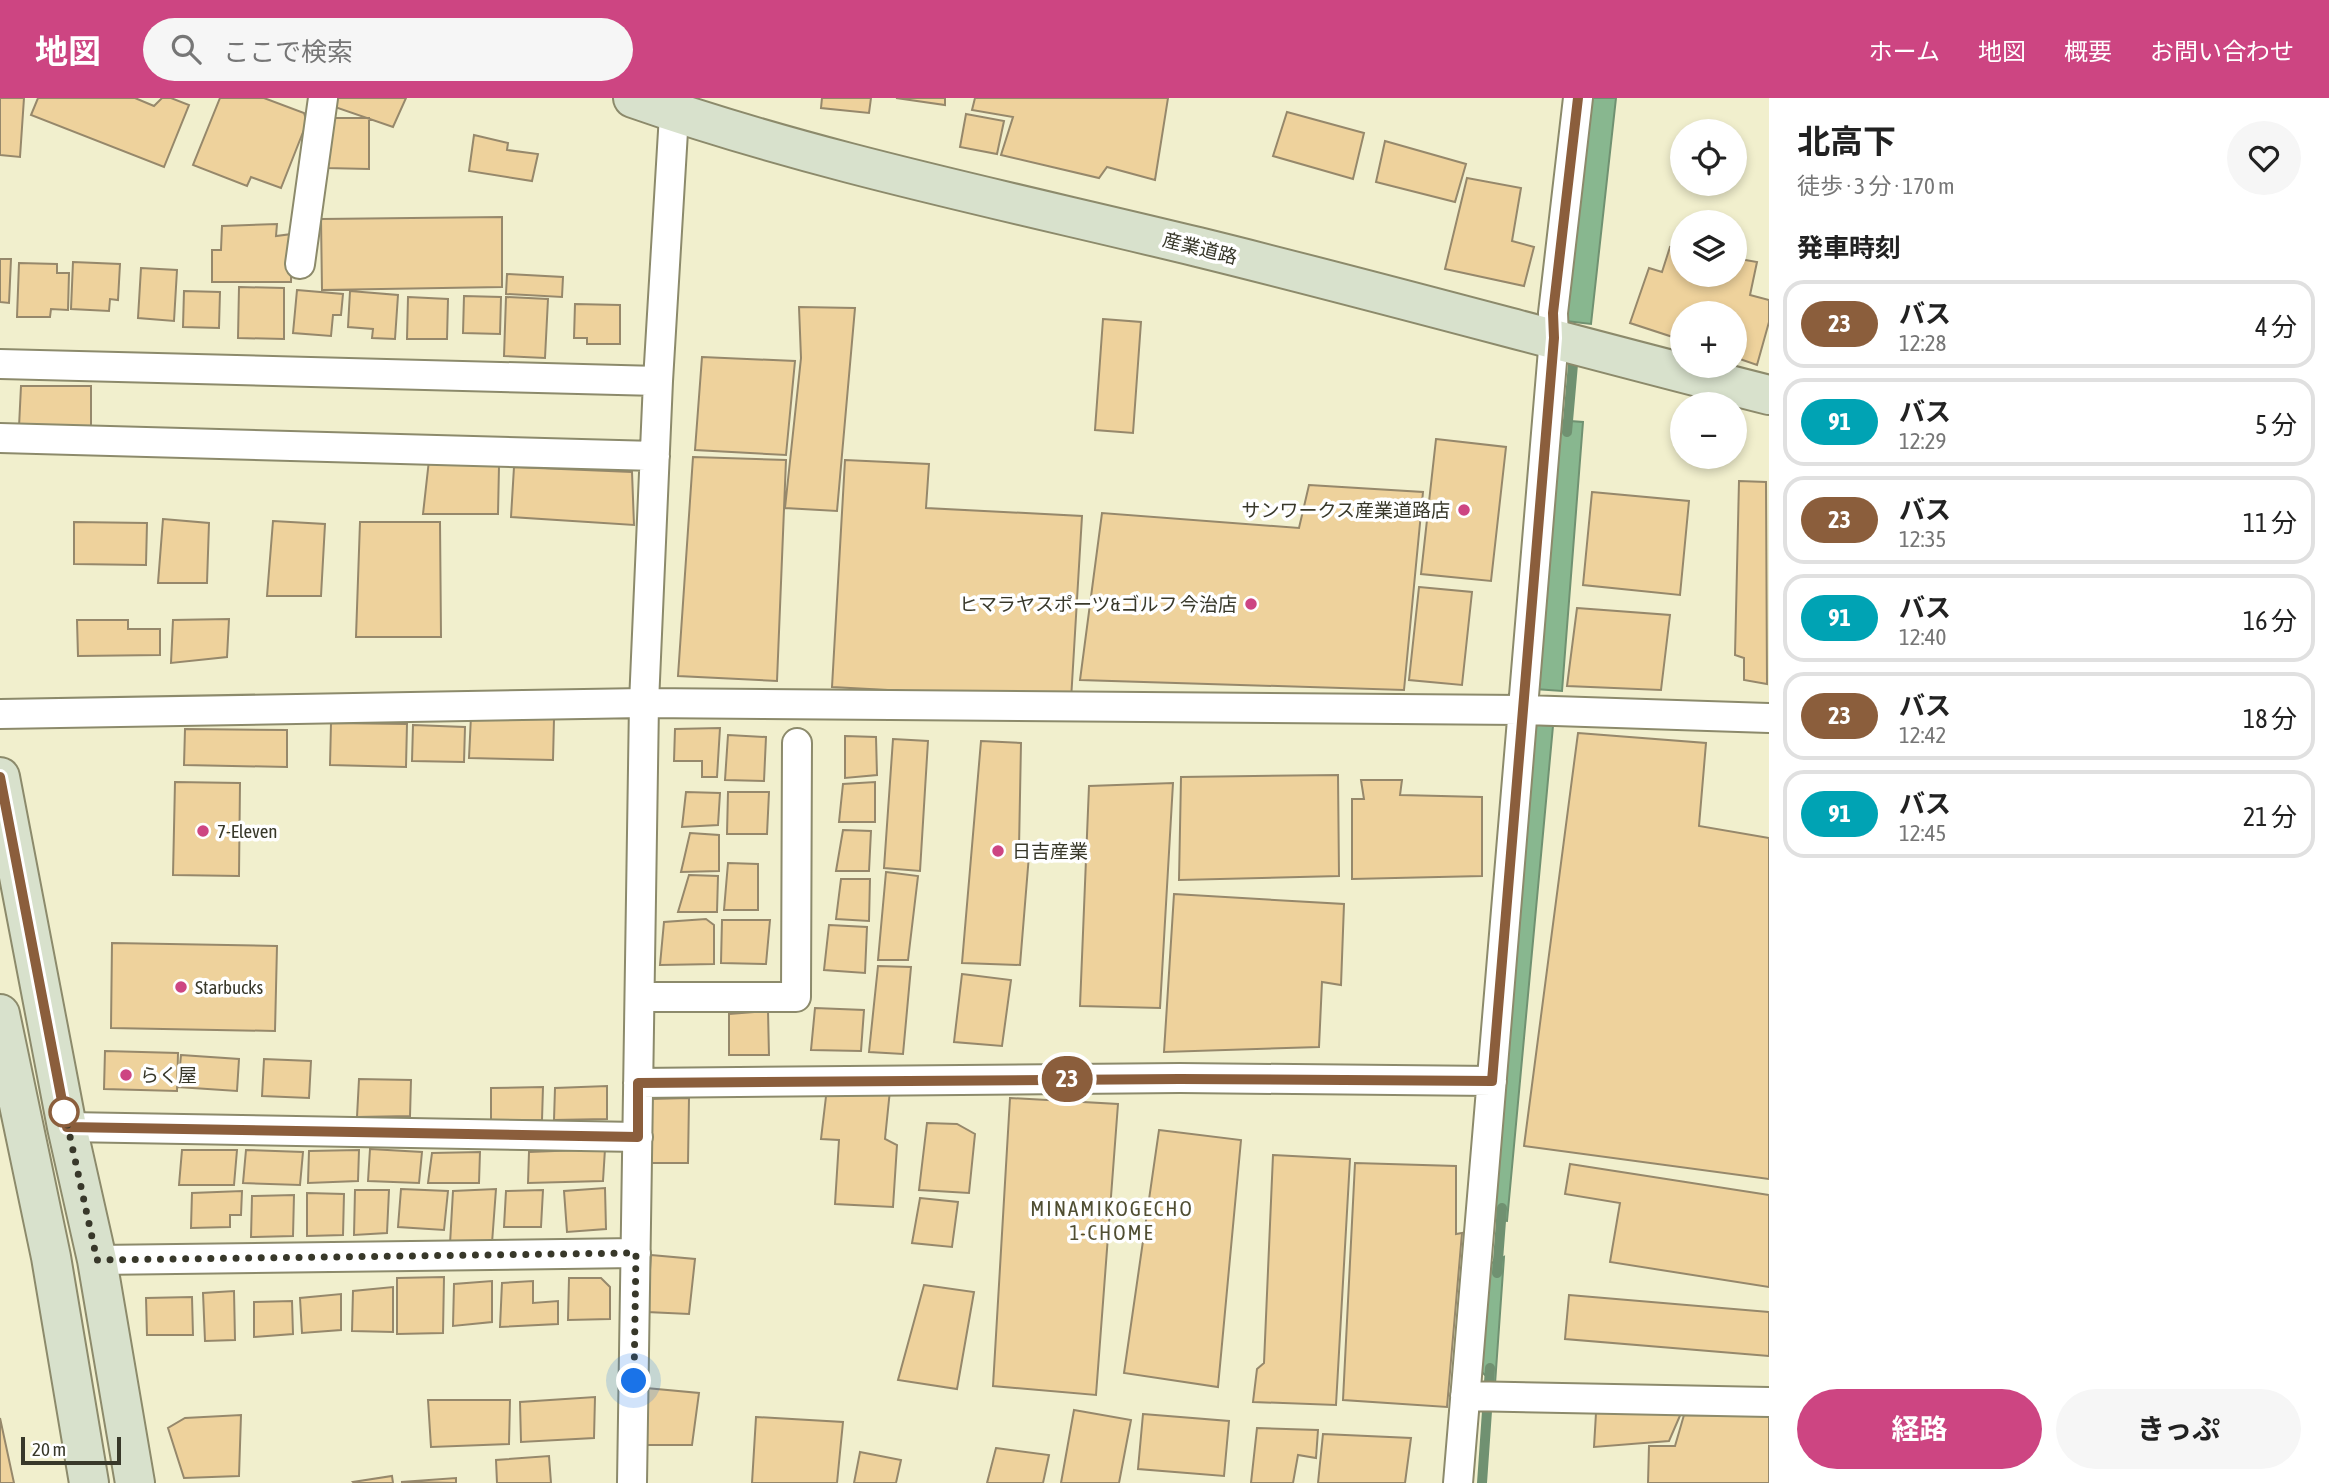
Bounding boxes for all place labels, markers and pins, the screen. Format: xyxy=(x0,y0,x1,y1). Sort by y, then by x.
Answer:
place label: サンワークス産業道路店 xyxy=(1242,499,1450,521)
marker: サンワークス産業道路店 xyxy=(1456,502,1472,518)
place label: ヒマラヤスポーツ&ゴルフ 今治店 xyxy=(959,593,1237,615)
marker: ヒマラヤスポーツ&ゴルフ 今治店 xyxy=(1243,596,1259,612)
place label: 7-Eleven xyxy=(217,820,278,842)
marker: 7-Eleven xyxy=(195,823,211,839)
place label: 日吉産業 xyxy=(1012,840,1088,862)
marker: 日吉産業 xyxy=(990,843,1006,859)
place label: Starbucks xyxy=(195,976,263,998)
marker: Starbucks xyxy=(173,979,189,995)
place label: らく屋 xyxy=(140,1064,197,1086)
marker: らく屋 xyxy=(118,1067,134,1083)
unlabelled marker xyxy=(49,1097,79,1127)

